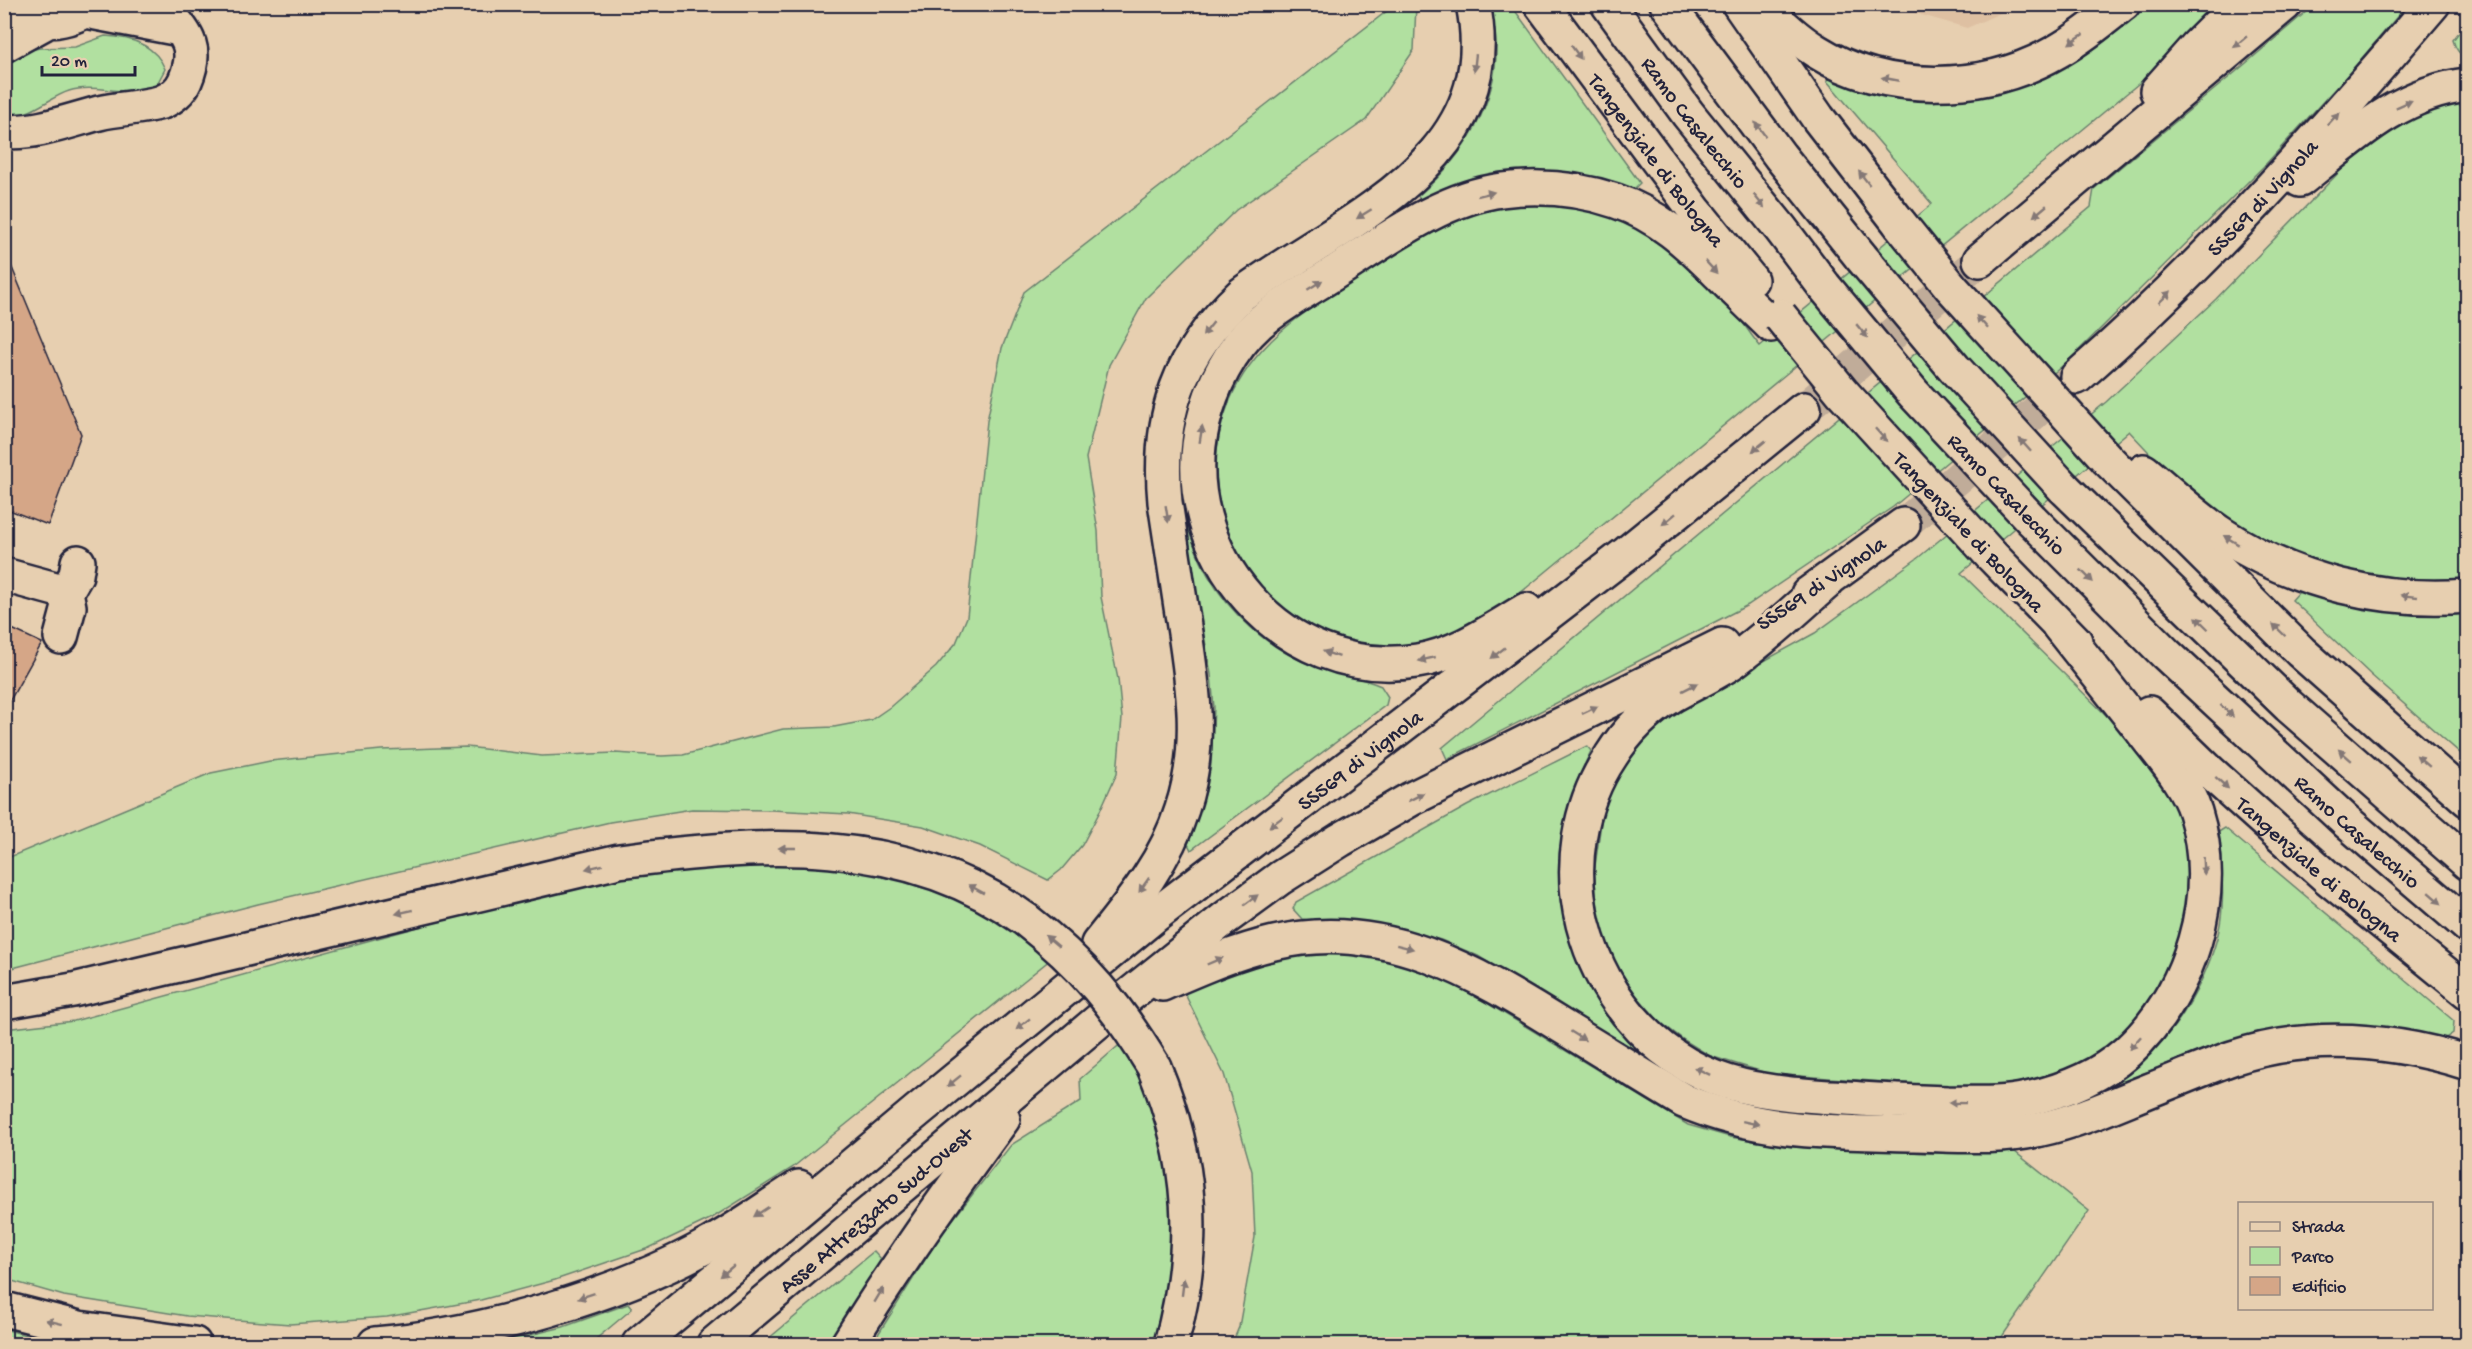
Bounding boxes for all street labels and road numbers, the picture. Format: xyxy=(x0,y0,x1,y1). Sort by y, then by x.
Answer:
street label: Ramo Casalecchio xyxy=(1634,53,1752,195)
street label: Tangenziale di Bologna xyxy=(1579,68,1729,254)
street label: SS569 di Vignola xyxy=(2203,135,2326,263)
street label: Ramo Casalecchio xyxy=(1940,429,2070,562)
street label: Tangenziale di Bologna xyxy=(1884,446,2049,620)
street label: SS569 di Vignola xyxy=(1753,532,1893,638)
street label: SS569 di Vignola xyxy=(1294,705,1430,818)
street label: Ramo Casalecchio xyxy=(2287,771,2424,896)
street label: Tangenziale di Bologna xyxy=(2228,791,2406,950)
street label: Asse Attrezzato Sud-Ovest xyxy=(775,1122,981,1301)

